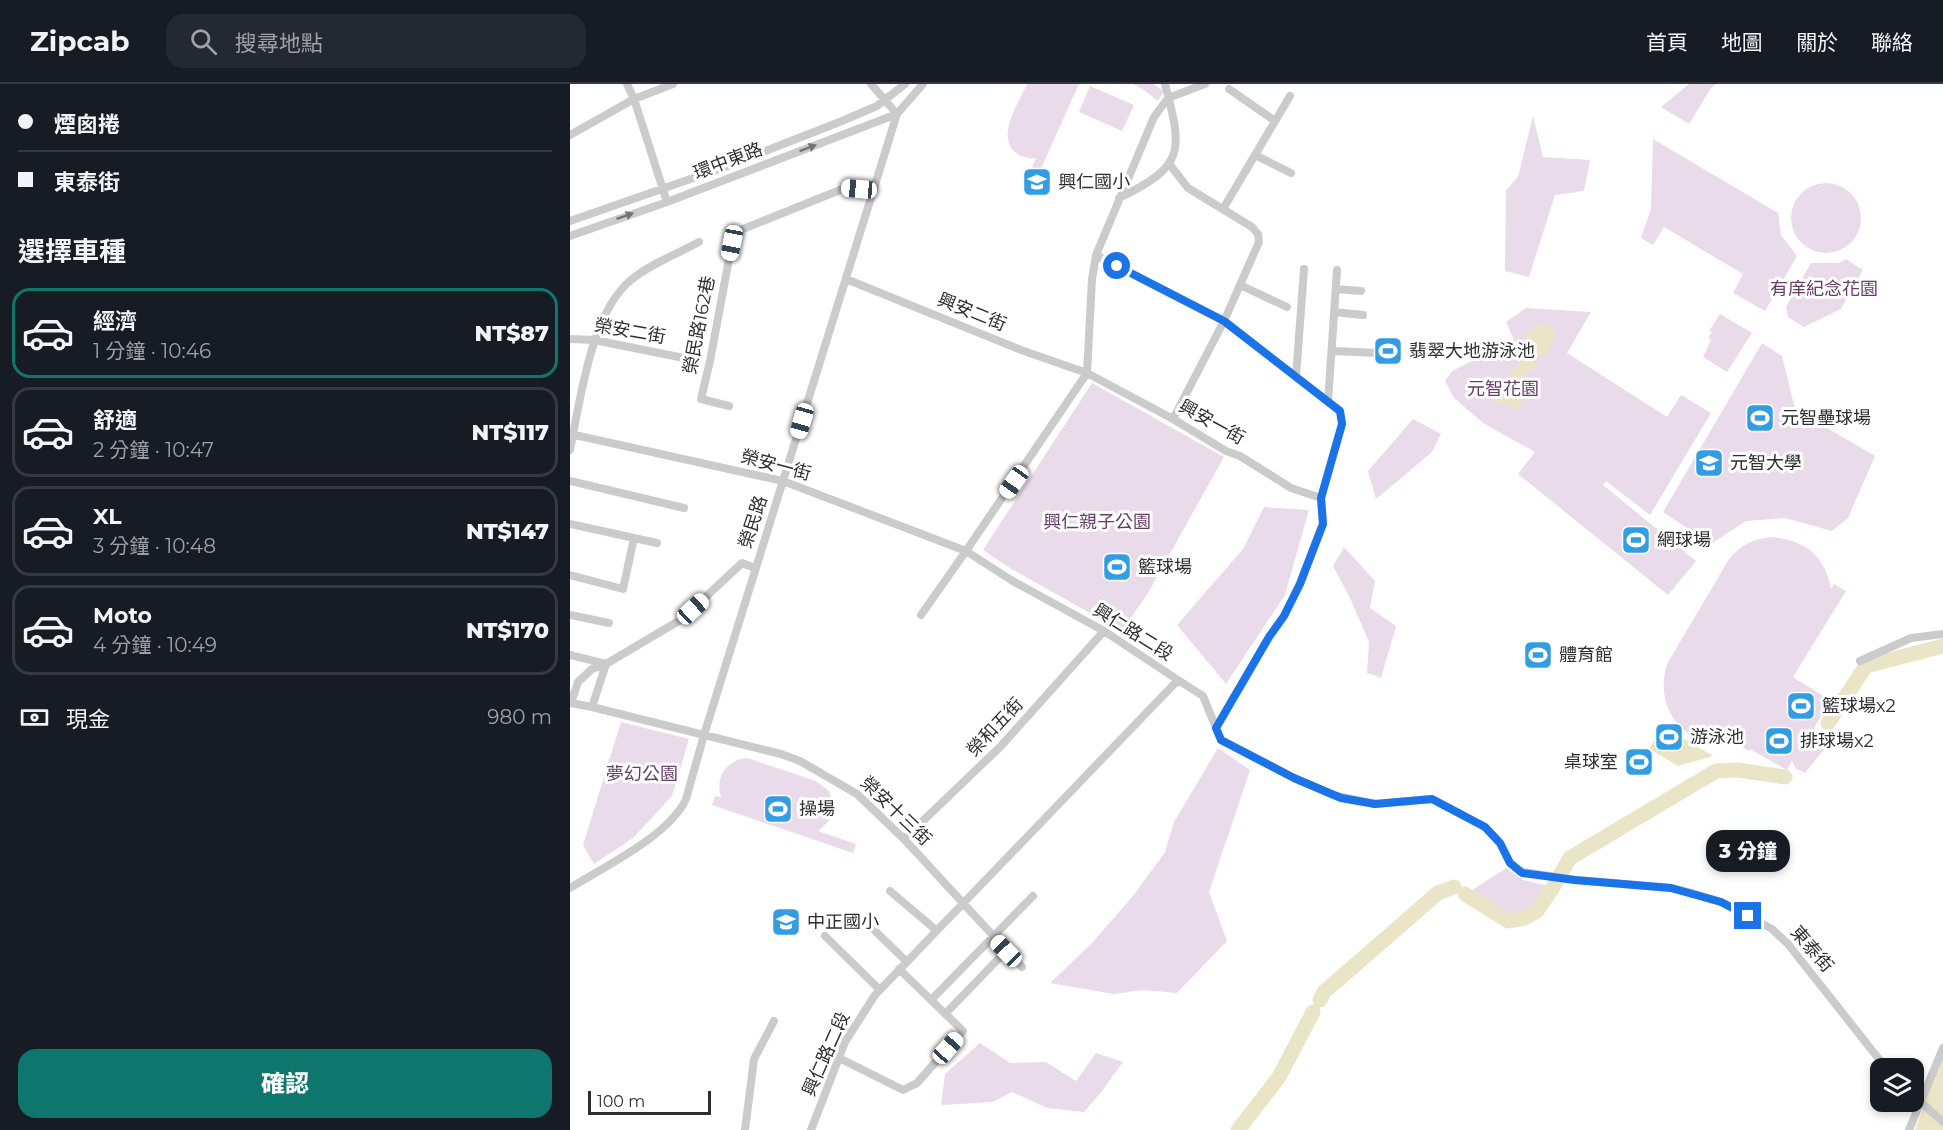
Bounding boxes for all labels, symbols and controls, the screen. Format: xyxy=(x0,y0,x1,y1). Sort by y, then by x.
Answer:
search box xyxy=(166,14,586,68)
text: Zipcab xyxy=(30,24,130,58)
icon: search xyxy=(187,25,220,58)
text: 搜尋地點 xyxy=(235,30,323,57)
text: 首頁 xyxy=(1646,30,1688,55)
text: 地圖 xyxy=(1721,30,1763,55)
text: 關於 xyxy=(1796,30,1838,55)
text: 聯絡 xyxy=(1871,30,1913,55)
text: 煙囪捲 xyxy=(54,111,120,138)
street label: 環中東路 xyxy=(690,138,766,184)
one-way arrow xyxy=(799,142,817,152)
school or university icon: 興仁國小 xyxy=(1021,166,1053,198)
text: 東泰街 xyxy=(54,169,120,196)
place label: 興仁國小 xyxy=(1058,171,1130,193)
car xyxy=(840,178,878,200)
one-way arrow xyxy=(616,211,634,221)
car xyxy=(720,224,744,262)
text: 選擇車種 xyxy=(18,235,126,268)
route start xyxy=(1103,252,1130,279)
street label: 榮民路162巷 xyxy=(679,274,719,376)
park label: 有庠紀念花園 xyxy=(1770,278,1878,300)
street label: 興安二街 xyxy=(935,288,1009,336)
icon: car xyxy=(21,306,75,360)
text: 經濟 xyxy=(93,308,137,335)
street label: 榮安二街 xyxy=(593,314,667,348)
text: NT$87 xyxy=(474,320,549,347)
sports icon: 翡翠大地游泳池 xyxy=(1372,335,1404,367)
text: 1 分鐘 · 10:46 xyxy=(93,339,211,363)
place label: 翡翠大地游泳池 xyxy=(1409,340,1535,362)
park label: 元智花園 xyxy=(1467,378,1539,400)
street label: 興安一街 xyxy=(1175,395,1249,449)
car xyxy=(788,401,816,441)
sports icon: 元智壘球場 xyxy=(1744,402,1776,434)
icon: car xyxy=(21,405,75,459)
text: 舒適 xyxy=(93,407,137,434)
place label: 元智壘球場 xyxy=(1781,407,1871,429)
text: NT$117 xyxy=(472,419,549,446)
text: 2 分鐘 · 10:47 xyxy=(93,438,214,462)
street label: 榮安一街 xyxy=(738,445,814,485)
school or university icon: 元智大學 xyxy=(1693,447,1725,479)
place label: 元智大學 xyxy=(1730,452,1802,474)
car xyxy=(996,462,1032,502)
street label: 榮民路 xyxy=(734,493,772,551)
text: XL xyxy=(93,503,122,530)
icon: car xyxy=(21,504,75,558)
park label: 興仁親子公園 xyxy=(1043,511,1151,533)
text: NT$147 xyxy=(466,518,549,545)
sports icon: 網球場 xyxy=(1620,524,1652,556)
place label: 網球場 xyxy=(1657,529,1711,551)
text: 3 分鐘 · 10:48 xyxy=(93,534,216,558)
sports icon: 籃球場 xyxy=(1101,551,1133,583)
place label: 籃球場 xyxy=(1138,556,1192,578)
car xyxy=(674,590,712,628)
street label: 興仁路二段 xyxy=(1089,599,1177,665)
text: Moto xyxy=(93,602,152,629)
icon: car xyxy=(21,603,75,657)
text: NT$170 xyxy=(466,617,549,644)
text: 4 分鐘 · 10:49 xyxy=(93,633,217,657)
sports icon: 體育館 xyxy=(1522,639,1554,671)
place label: 體育館 xyxy=(1559,644,1613,666)
sports icon: 籃球場x2 xyxy=(1785,690,1817,722)
street label: 榮和五街 xyxy=(962,693,1028,761)
place label: 籃球場x2 xyxy=(1822,695,1896,717)
icon: cash xyxy=(18,701,51,734)
text: 980 m xyxy=(487,705,552,729)
text: 現金 xyxy=(66,706,110,733)
sports icon: 游泳池 xyxy=(1653,721,1685,753)
sports icon: 排球場x2 xyxy=(1763,725,1795,757)
place label: 游泳池 xyxy=(1690,726,1744,748)
place label: 排球場x2 xyxy=(1800,730,1874,752)
sports icon: 桌球室 xyxy=(1623,746,1655,778)
place label: 桌球室 xyxy=(1564,751,1618,773)
park label: 夢幻公園 xyxy=(606,763,678,785)
street label: 榮安十三街 xyxy=(856,772,936,850)
sports icon: 操場 xyxy=(762,793,794,825)
place label: 操場 xyxy=(799,798,835,820)
callout: 3 分鐘 xyxy=(1706,829,1790,871)
text: 3 分鐘 xyxy=(1719,839,1777,863)
route end xyxy=(1734,902,1761,929)
school or university icon: 中正國小 xyxy=(770,906,802,938)
place label: 中正國小 xyxy=(807,911,879,933)
street label: 東泰街 xyxy=(1786,921,1838,977)
car xyxy=(987,932,1025,970)
street label: 興仁路二段 xyxy=(798,1008,854,1100)
car xyxy=(929,1029,967,1067)
button: 確認 xyxy=(18,1049,552,1118)
map controls xyxy=(1870,1058,1924,1112)
button: layers xyxy=(1870,1058,1924,1112)
scale bar xyxy=(588,1088,711,1116)
text: 100 m xyxy=(597,1092,645,1111)

